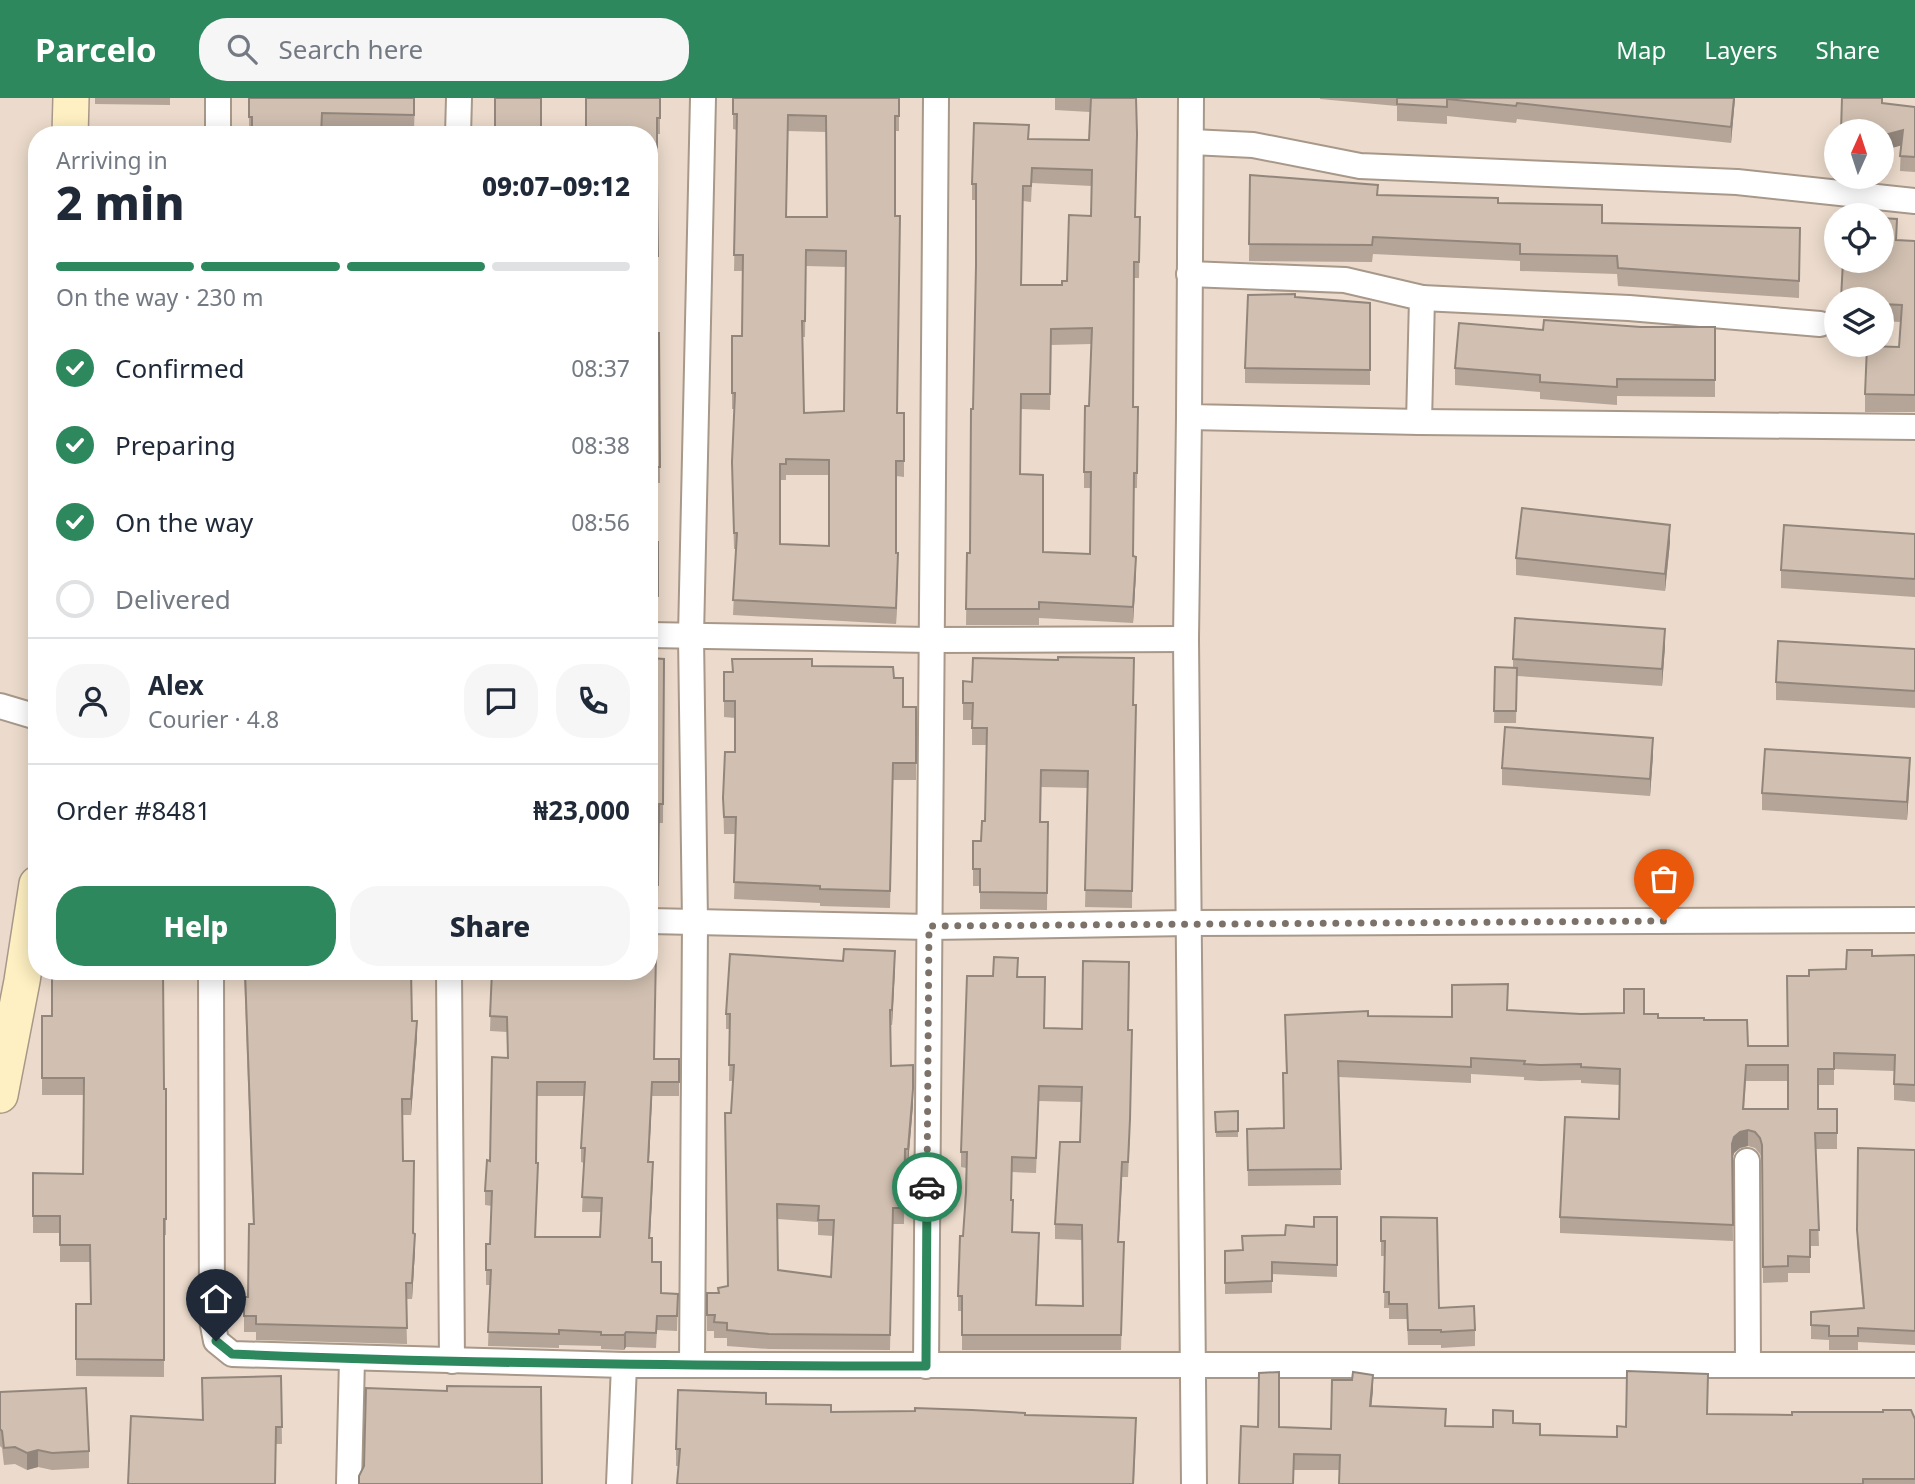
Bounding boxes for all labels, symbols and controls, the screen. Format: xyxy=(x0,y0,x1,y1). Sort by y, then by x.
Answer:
search box xyxy=(199,18,689,81)
text: Parcelo xyxy=(35,27,157,72)
icon: search xyxy=(223,30,261,68)
text: Search here xyxy=(279,31,423,67)
text: Map xyxy=(1616,33,1666,66)
text: Layers xyxy=(1704,33,1778,66)
text: Share xyxy=(1816,33,1880,66)
north arrow xyxy=(1824,119,1894,189)
map controls xyxy=(1824,119,1894,357)
text: Arriving in xyxy=(56,144,168,176)
text: 09:07–09:12 xyxy=(482,168,630,204)
text: 2 min xyxy=(56,171,185,233)
button: locate xyxy=(1824,203,1894,273)
text: On the way · 230 m xyxy=(56,281,263,313)
button: layers xyxy=(1824,287,1894,357)
icon: check xyxy=(56,349,94,387)
text: Confirmed xyxy=(115,350,245,386)
text: 08:37 xyxy=(571,352,630,384)
icon: check xyxy=(56,426,94,464)
text: Preparing xyxy=(115,427,236,463)
text: 08:38 xyxy=(571,429,630,461)
icon: check xyxy=(56,503,94,541)
text: On the way xyxy=(115,504,253,540)
text: 08:56 xyxy=(571,506,630,538)
text: Delivered xyxy=(115,581,231,617)
button: person xyxy=(56,664,130,738)
button: chat xyxy=(464,664,538,738)
button: phone xyxy=(556,664,630,738)
text: Alex xyxy=(148,667,204,703)
text: Courier · 4.8 xyxy=(148,703,279,735)
text: Order #8481 xyxy=(56,792,211,828)
text: ₦23,000 xyxy=(533,792,630,828)
pin xyxy=(1634,849,1694,921)
icon: bag xyxy=(1645,860,1683,898)
button: Help xyxy=(56,886,336,966)
button: Share xyxy=(350,886,630,966)
courier xyxy=(892,1152,962,1222)
icon: car xyxy=(908,1168,946,1206)
pin xyxy=(186,1269,246,1341)
icon: home xyxy=(197,1280,235,1318)

